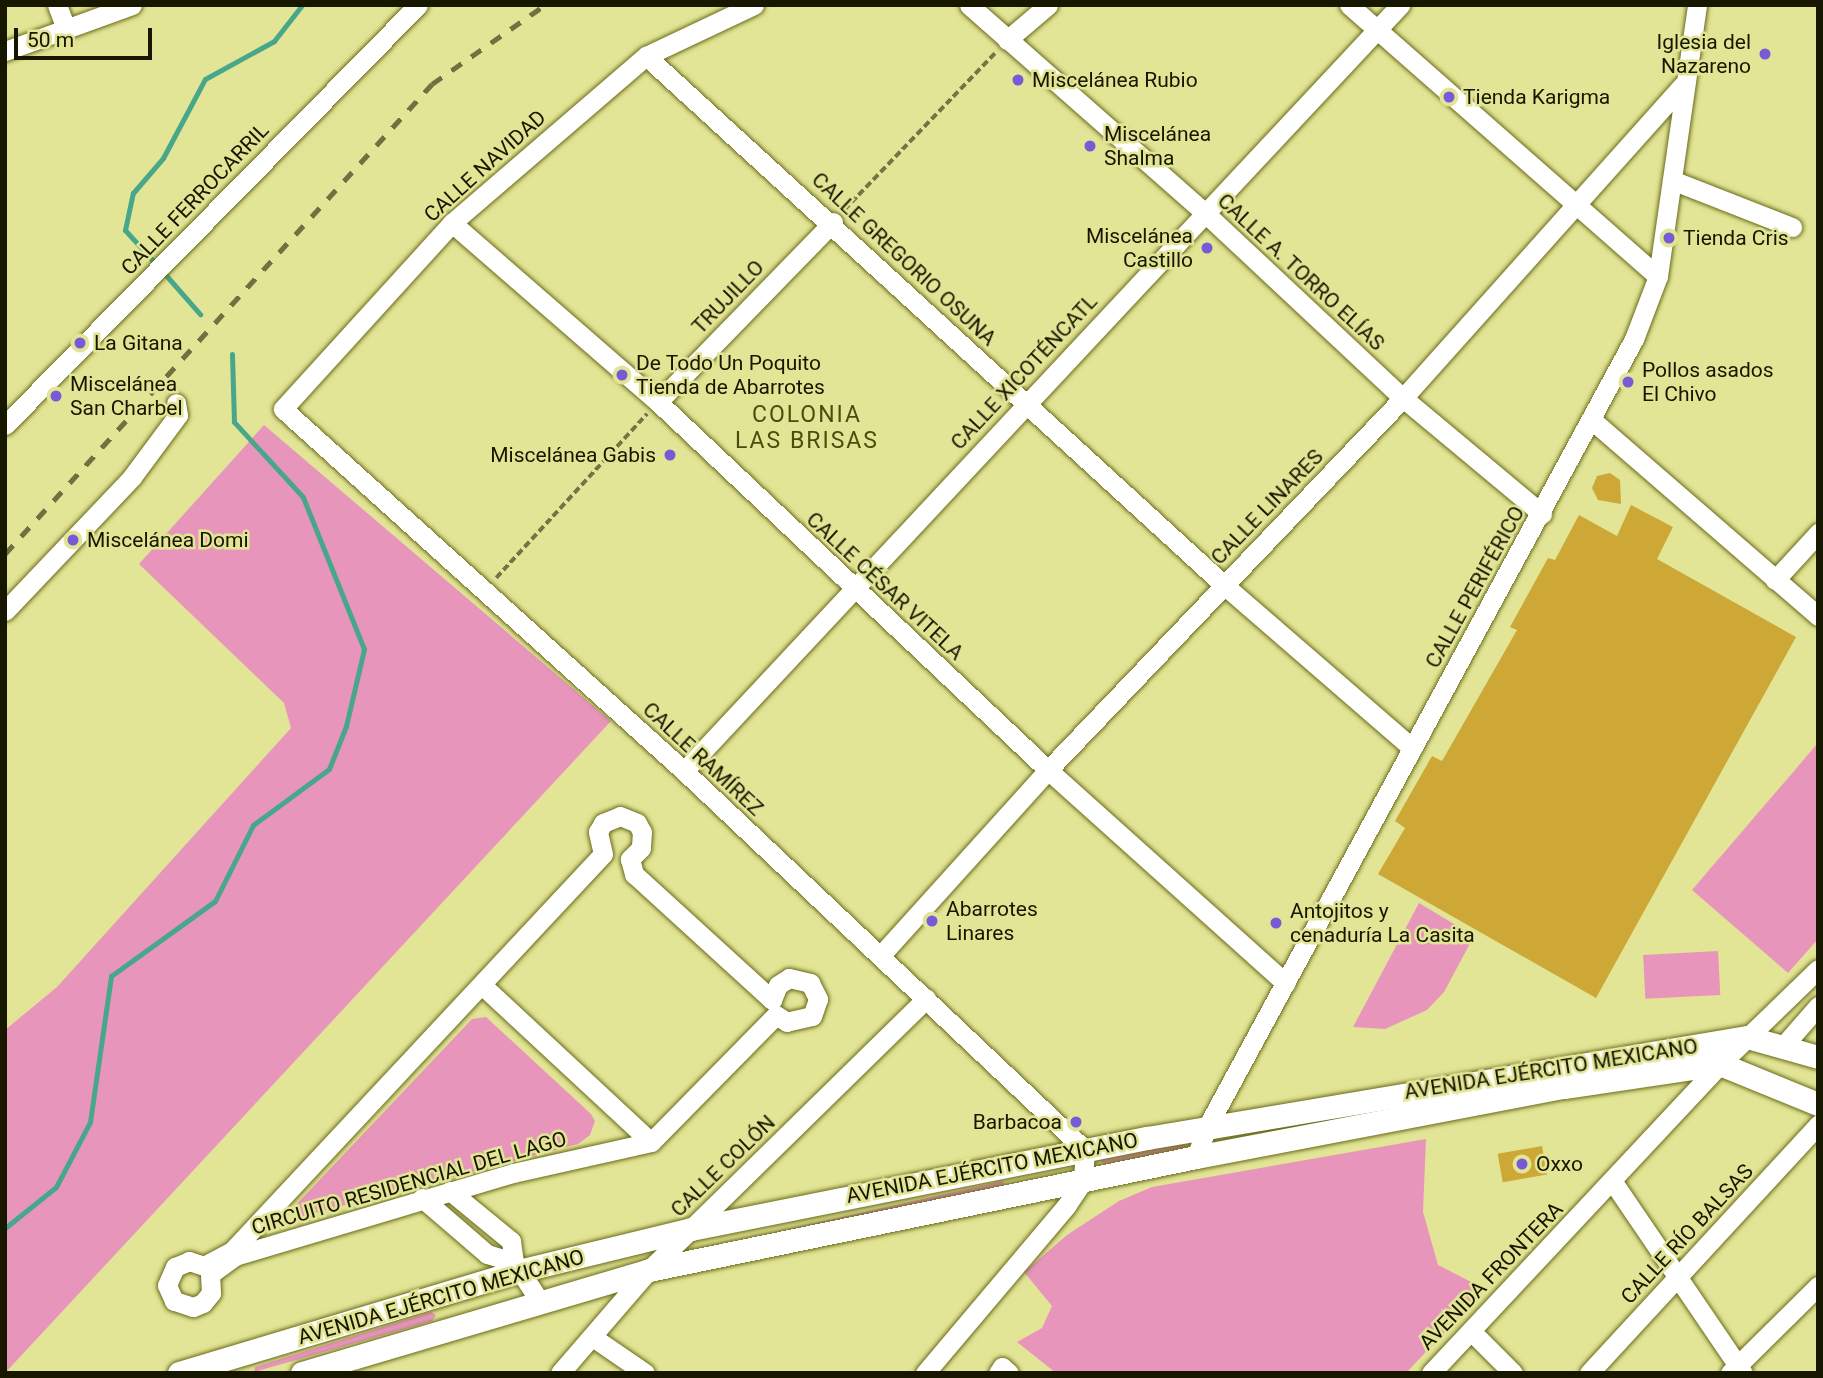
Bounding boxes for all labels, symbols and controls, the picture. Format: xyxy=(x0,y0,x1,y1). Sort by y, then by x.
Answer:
scale bar xyxy=(18,14,156,58)
text: 50 m xyxy=(27,28,74,52)
place label: Iglesia del Nazareno xyxy=(1657,29,1751,79)
marker: Iglesia del Nazareno xyxy=(1757,46,1773,62)
place label: Miscelánea Rubio xyxy=(1032,67,1198,93)
marker: Miscelánea Rubio xyxy=(1010,72,1026,88)
place label: Tienda Karigma xyxy=(1463,84,1610,110)
marker: Tienda Karigma xyxy=(1441,89,1457,105)
street label: CALLE NAVIDAD xyxy=(419,105,551,227)
street label: CALLE FERROCARRIL xyxy=(116,118,274,280)
place label: Miscelánea Shalma xyxy=(1104,121,1211,171)
marker: Miscelánea Shalma xyxy=(1082,138,1098,154)
street label: CALLE GREGORIO OSUNA xyxy=(807,167,1001,351)
street label: CALLE A. TORRO ELÍAS xyxy=(1212,188,1390,356)
place label: Miscelánea Castillo xyxy=(1086,223,1193,273)
place label: Tienda Cris xyxy=(1683,225,1789,251)
marker: Tienda Cris xyxy=(1661,230,1677,246)
marker: Miscelánea Castillo xyxy=(1199,240,1215,256)
street label: TRUJILLO xyxy=(687,255,769,339)
street label: CALLE XICOTÉNCATL xyxy=(946,289,1102,455)
place label: La Gitana xyxy=(94,330,183,356)
marker: La Gitana xyxy=(72,335,88,351)
place label: De Todo Un Poquito Tienda de Abarrotes xyxy=(636,350,825,400)
place label: Pollos asados El Chivo xyxy=(1642,357,1774,407)
marker: De Todo Un Poquito Tienda de Abarrotes xyxy=(614,367,630,383)
place label: Miscelánea San Charbel xyxy=(70,371,183,421)
marker: Pollos asados El Chivo xyxy=(1620,374,1636,390)
marker: Miscelánea San Charbel xyxy=(48,388,64,404)
district label: COLONIA LAS BRISAS xyxy=(736,401,878,455)
place label: Miscelánea Gabis xyxy=(490,442,656,468)
street label: CALLE LINARES xyxy=(1206,444,1328,570)
marker: Miscelánea Gabis xyxy=(662,447,678,463)
street label: CALLE PERIFÉRICO xyxy=(1420,502,1530,672)
street label: CALLE CÉSAR VITELA xyxy=(801,507,969,665)
place label: Miscelánea Domi xyxy=(87,527,249,553)
marker: Miscelánea Domi xyxy=(65,532,81,548)
street label: CALLE RAMÍREZ xyxy=(638,697,768,821)
place label: Abarrotes Linares xyxy=(946,896,1038,946)
place label: Antojitos y cenaduría La Casita xyxy=(1290,898,1475,948)
marker: Abarrotes Linares xyxy=(924,913,940,929)
marker: Antojitos y cenaduría La Casita xyxy=(1268,915,1284,931)
street label: AVENIDA EJÉRCITO MEXICANO xyxy=(1403,1033,1699,1105)
place label: Barbacoa xyxy=(973,1109,1062,1135)
street label: CALLE COLÓN xyxy=(666,1110,780,1222)
marker: Barbacoa xyxy=(1068,1114,1084,1130)
street label: CIRCUITO RESIDENCIAL DEL LAGO xyxy=(249,1126,569,1240)
street label: AVENIDA EJÉRCITO MEXICANO xyxy=(844,1127,1140,1209)
place label: Oxxo xyxy=(1536,1151,1583,1177)
marker: Oxxo xyxy=(1514,1156,1530,1172)
street label: CALLE RÍO BALSAS xyxy=(1616,1159,1758,1309)
street label: AVENIDA FRONTERA xyxy=(1414,1197,1568,1355)
street label: AVENIDA EJÉRCITO MEXICANO xyxy=(295,1244,587,1350)

